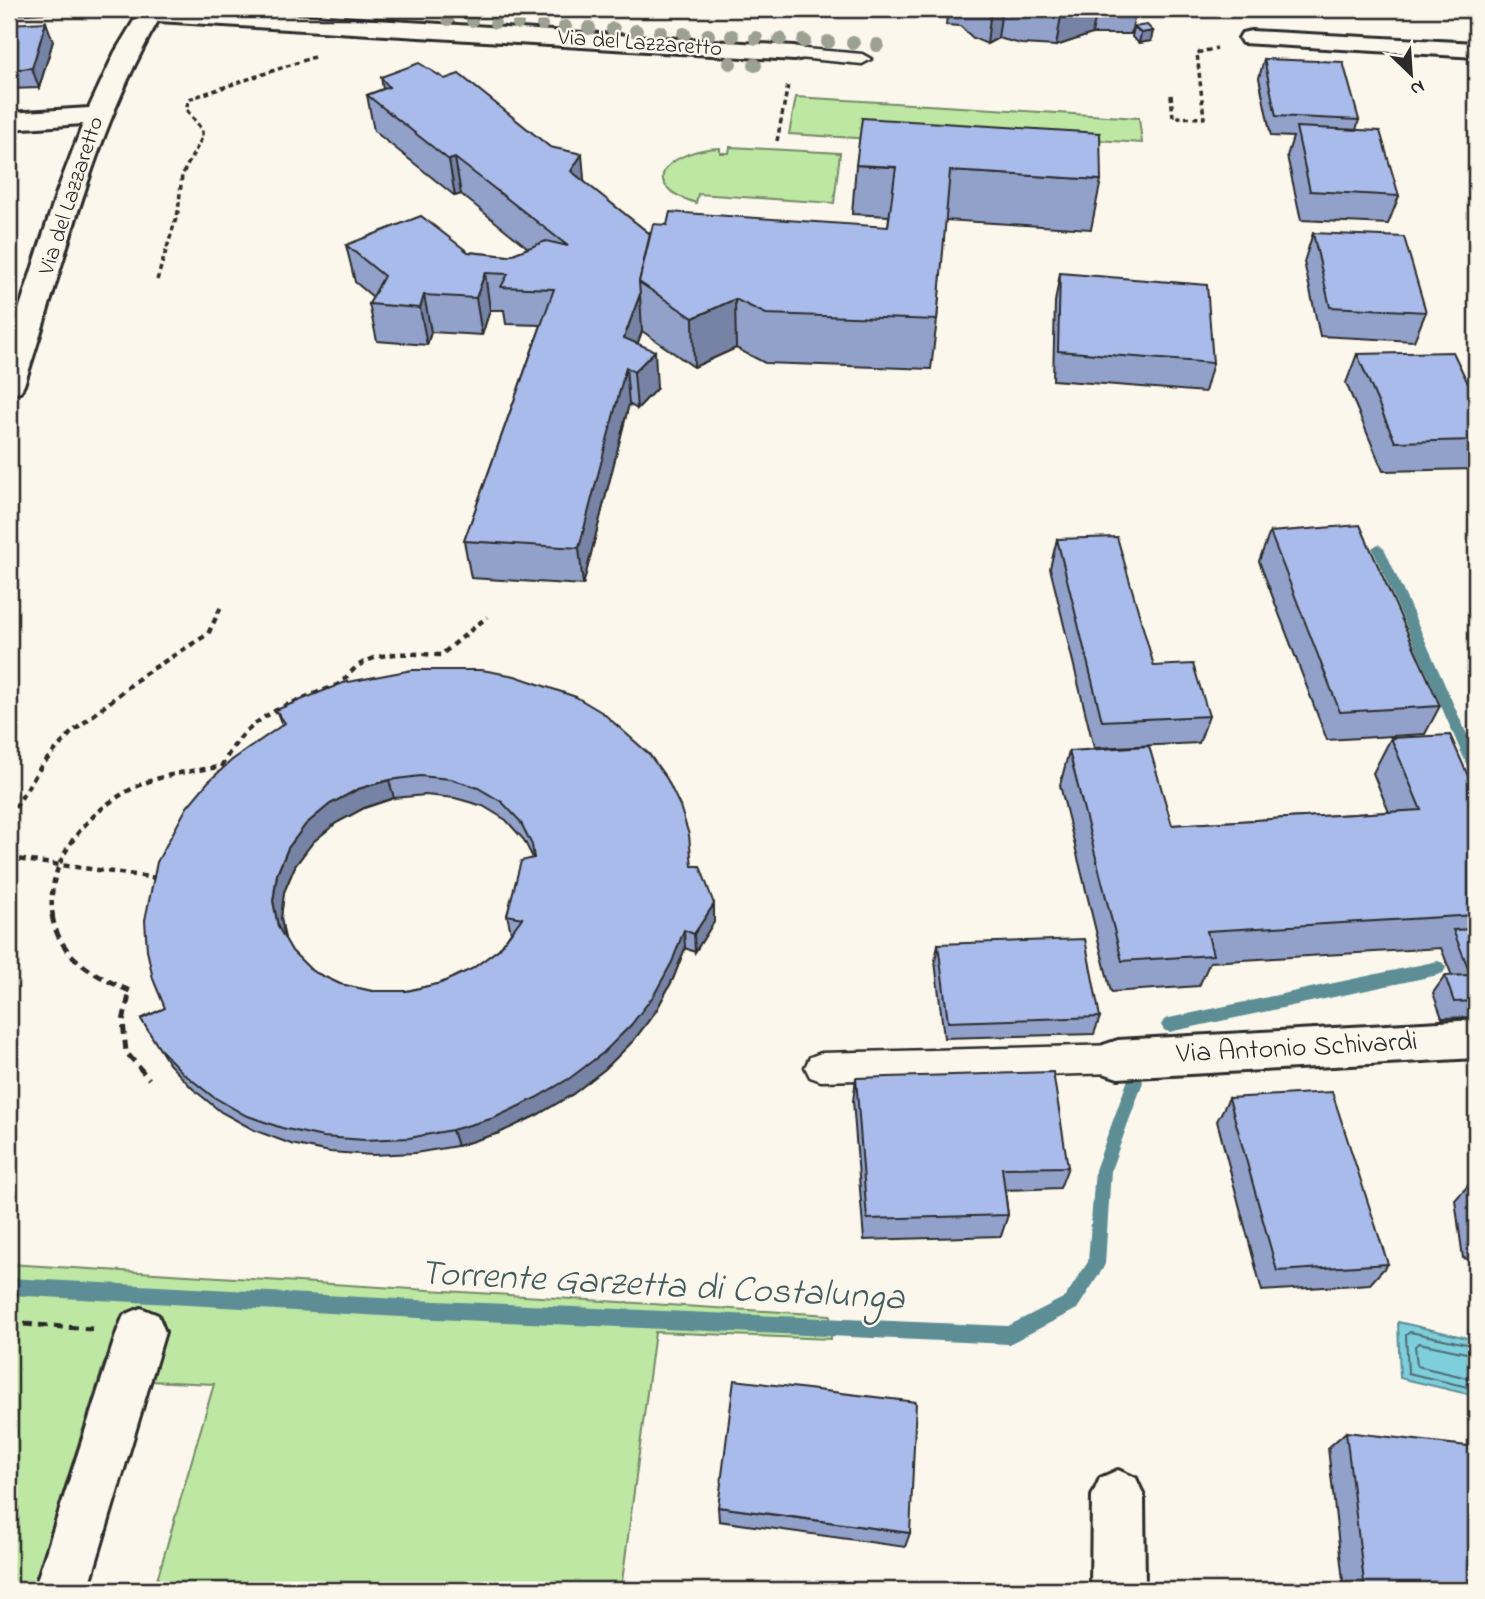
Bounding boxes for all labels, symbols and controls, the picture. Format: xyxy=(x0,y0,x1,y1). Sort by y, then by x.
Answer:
street label: Via del Lazzaretto xyxy=(556,22,723,66)
north arrow xyxy=(1376,38,1446,108)
text: N xyxy=(1405,72,1429,102)
street label: Via del Lazzaretto xyxy=(31,113,113,280)
street label: Via Antonio Schivardi xyxy=(1174,1022,1419,1076)
water label: Torrente Garzetta di Costalunga xyxy=(418,1247,907,1328)

